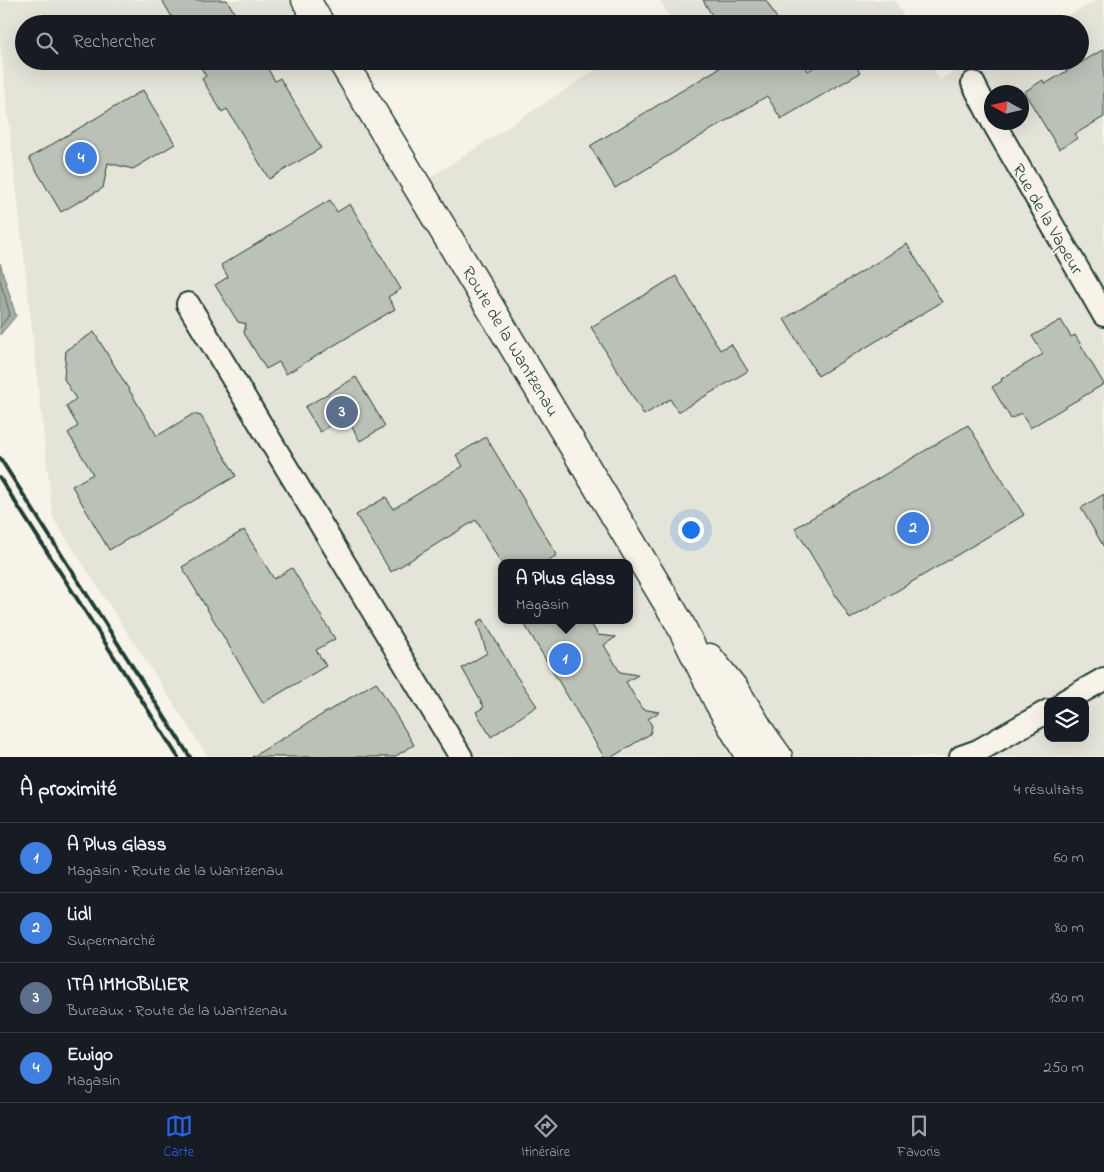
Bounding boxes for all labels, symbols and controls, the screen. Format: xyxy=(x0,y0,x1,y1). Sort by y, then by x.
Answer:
search box xyxy=(15,15,1089,70)
icon: search xyxy=(33,29,61,57)
text: Rechercher xyxy=(73,29,156,56)
north arrow xyxy=(984,85,1029,130)
pin: 4 xyxy=(65,139,97,177)
street label: Rue de la Vapeur xyxy=(1004,160,1089,281)
street label: Route de la Wantzenau xyxy=(454,262,564,422)
pin: 3 xyxy=(326,393,358,431)
pin: 2 xyxy=(897,509,929,547)
your location xyxy=(678,517,704,543)
popup xyxy=(498,559,633,624)
text: A Plus Glass xyxy=(516,566,615,593)
text: Magasin xyxy=(516,593,569,617)
pin: 1 xyxy=(549,640,581,678)
map controls xyxy=(1044,697,1089,742)
button: layers xyxy=(1044,697,1089,742)
text: À proximité xyxy=(20,775,117,805)
text: 4 résultats xyxy=(1014,778,1084,802)
text: A Plus Glass xyxy=(67,832,166,859)
text: 1 xyxy=(33,846,39,870)
text: 60 m xyxy=(1054,846,1084,870)
text: Magasin · Route de la Wantzenau xyxy=(67,859,284,883)
text: Lidl xyxy=(67,902,91,929)
text: 2 xyxy=(32,916,40,940)
text: 80 m xyxy=(1055,916,1084,940)
text: Supermarché xyxy=(67,929,155,953)
text: ITA IMMOBILIER xyxy=(67,972,188,999)
text: 3 xyxy=(33,986,39,1010)
text: 130 m xyxy=(1049,986,1084,1010)
text: Bureaux · Route de la Wantzenau xyxy=(67,999,287,1023)
text: Ewigo xyxy=(67,1042,113,1069)
text: 4 xyxy=(33,1056,39,1080)
text: 250 m xyxy=(1044,1056,1084,1080)
text: Magasin xyxy=(67,1069,120,1093)
tab: Carte xyxy=(164,1112,194,1163)
tab: Itinéraire xyxy=(521,1112,570,1163)
tab: Favoris xyxy=(897,1112,940,1163)

